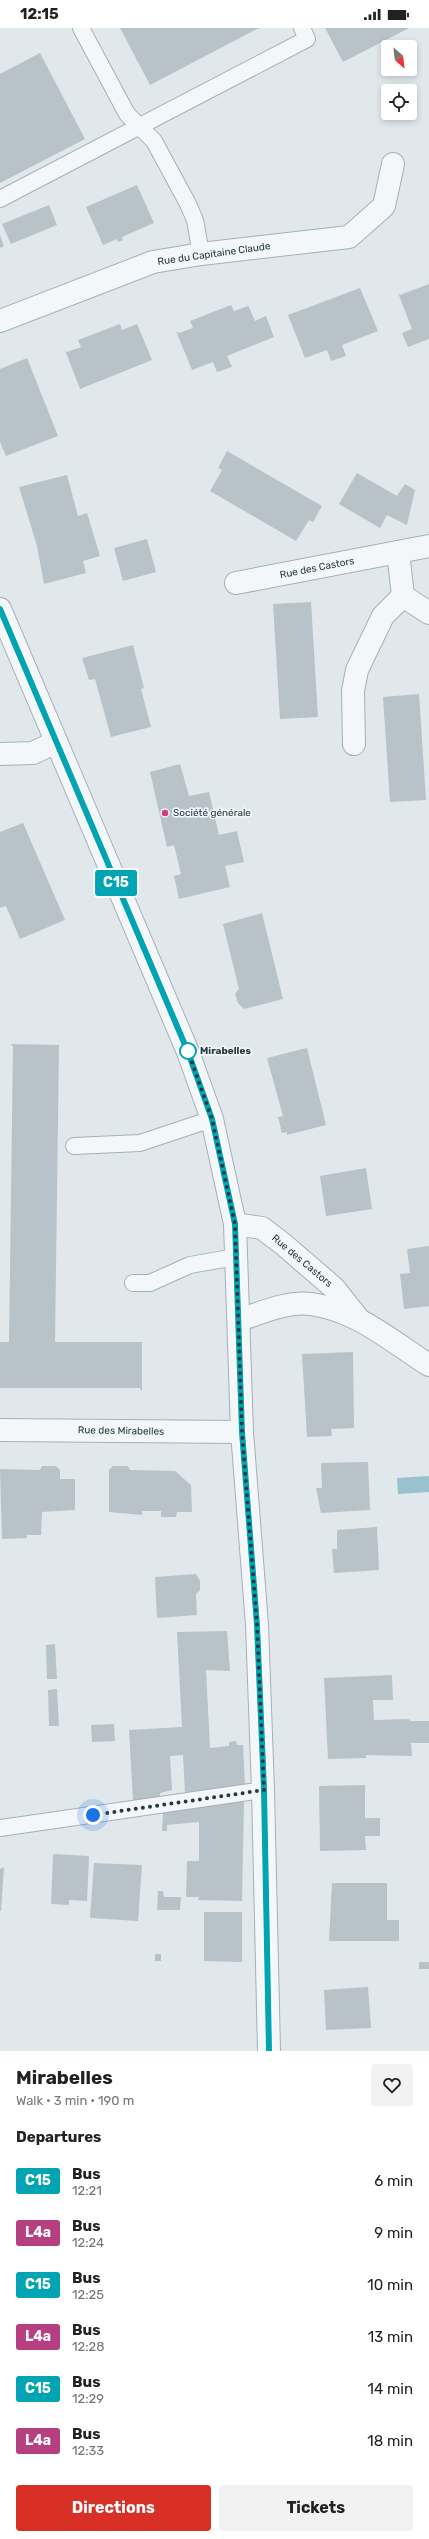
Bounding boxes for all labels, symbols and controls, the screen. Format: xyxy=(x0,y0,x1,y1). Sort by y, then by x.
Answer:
text: 12:15 xyxy=(20,5,59,23)
north arrow xyxy=(381,40,417,76)
map controls xyxy=(381,40,417,120)
button: locate xyxy=(381,84,417,120)
street label: Rue du Capitaine Claude xyxy=(157,240,272,268)
street label: Rue des Castors xyxy=(279,555,355,581)
place label: Société générale xyxy=(173,807,251,819)
marker: Société générale xyxy=(160,808,170,818)
line badge: C15 xyxy=(93,870,139,896)
text: C15 xyxy=(103,874,129,891)
marker: Mirabelles xyxy=(179,1042,197,1060)
place label: Mirabelles xyxy=(200,1045,251,1057)
street label: Rue des Castors xyxy=(269,1232,335,1290)
street label: Rue des Mirabelles xyxy=(78,1424,164,1438)
your location xyxy=(83,1805,103,1825)
button: heart xyxy=(371,2064,413,2106)
text: Mirabelles xyxy=(16,2066,113,2089)
text: Walk · 3 min · 190 m xyxy=(16,2093,134,2108)
text: Departures xyxy=(16,2128,101,2146)
text: Bus xyxy=(72,2165,100,2183)
text: C15 xyxy=(25,2172,51,2189)
text: 6 min xyxy=(374,2172,413,2190)
text: 12:21 xyxy=(72,2183,102,2198)
text: Bus xyxy=(72,2217,100,2235)
text: L4a xyxy=(25,2224,51,2241)
text: 9 min xyxy=(374,2224,413,2242)
text: 12:24 xyxy=(72,2235,104,2250)
text: Bus xyxy=(72,2269,100,2287)
text: C15 xyxy=(25,2276,51,2293)
text: 10 min xyxy=(367,2276,413,2294)
text: 12:25 xyxy=(72,2287,104,2302)
text: Bus xyxy=(72,2321,100,2339)
text: L4a xyxy=(25,2328,51,2345)
text: 13 min xyxy=(368,2328,413,2346)
text: 12:28 xyxy=(72,2339,104,2354)
text: Bus xyxy=(72,2373,100,2391)
text: C15 xyxy=(25,2380,51,2397)
text: 14 min xyxy=(368,2380,413,2398)
text: 12:29 xyxy=(72,2391,104,2406)
text: Bus xyxy=(72,2425,100,2443)
text: L4a xyxy=(25,2432,51,2449)
text: 18 min xyxy=(367,2432,413,2450)
text: 12:33 xyxy=(72,2443,104,2458)
button: Directions xyxy=(16,2485,211,2531)
button: Tickets xyxy=(219,2485,413,2531)

